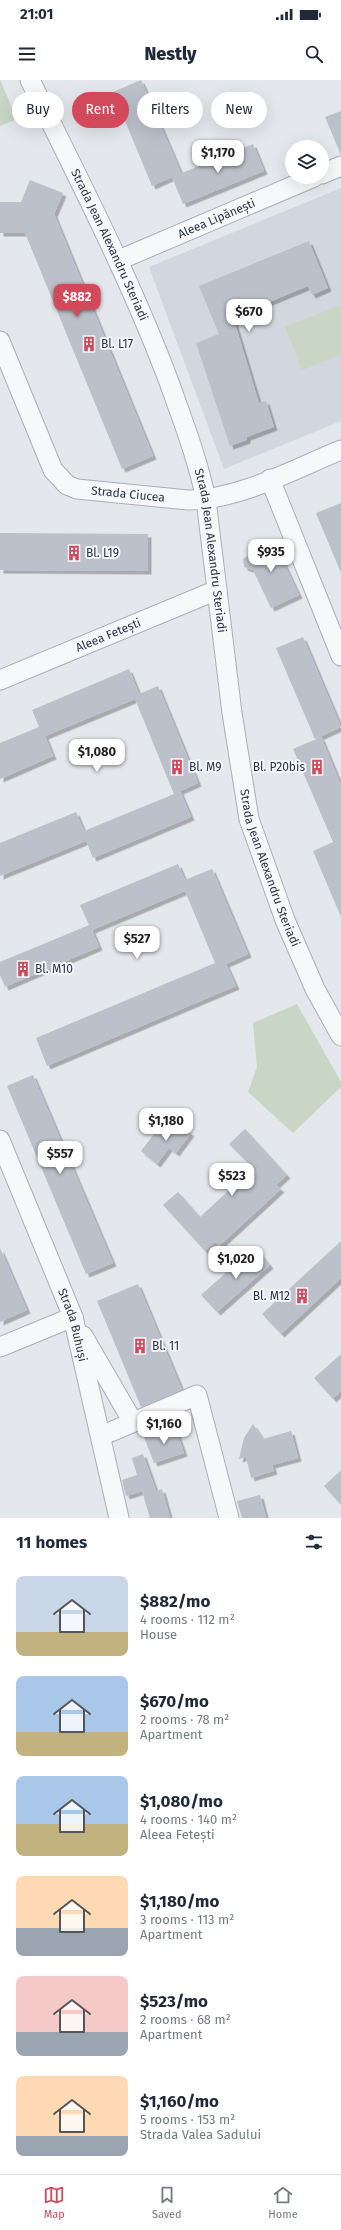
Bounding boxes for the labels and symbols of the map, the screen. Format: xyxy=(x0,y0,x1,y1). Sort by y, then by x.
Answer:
pin: $1,170 xyxy=(185,140,251,174)
street label: Strada Jean Alexandru Steriadi xyxy=(68,167,151,323)
street label: Aleea Lipănești xyxy=(176,196,257,241)
pin: $882 xyxy=(53,284,101,318)
pin: $670 xyxy=(225,299,273,333)
building icon: Bl. L17 xyxy=(80,335,98,353)
place label: Bl. L17 xyxy=(101,337,133,351)
street label: Strada Jean Alexandru Steriadi xyxy=(192,467,229,633)
street label: Strada Ciucea xyxy=(90,483,166,505)
pin: $935 xyxy=(247,539,295,573)
building icon: Bl. L19 xyxy=(65,544,83,562)
place label: Bl. L19 xyxy=(86,546,119,560)
street label: Aleea Fetești xyxy=(73,615,143,655)
pin: $1,080 xyxy=(64,739,130,773)
building icon: Bl. M9 xyxy=(168,758,186,776)
building icon: Bl. P20bis xyxy=(308,758,326,776)
place label: Bl. M9 xyxy=(189,760,222,774)
place label: Bl. P20bis xyxy=(253,760,305,774)
street label: Strada Jean Alexandru Steriadi xyxy=(237,788,303,949)
pin: $527 xyxy=(113,926,161,960)
building icon: Bl. M10 xyxy=(14,960,32,978)
place label: Bl. M10 xyxy=(35,962,73,976)
pin: $1,180 xyxy=(133,1108,199,1142)
pin: $557 xyxy=(36,1141,84,1175)
pin: $523 xyxy=(208,1163,256,1197)
pin: $1,020 xyxy=(203,1246,269,1280)
street label: Strada Buhuși xyxy=(55,1286,90,1363)
building icon: Bl. M12 xyxy=(293,1287,311,1305)
place label: Bl. M12 xyxy=(253,1289,290,1303)
building icon: Bl. 11 xyxy=(131,1337,149,1355)
place label: Bl. 11 xyxy=(152,1339,179,1353)
pin: $1,160 xyxy=(131,1411,197,1445)

